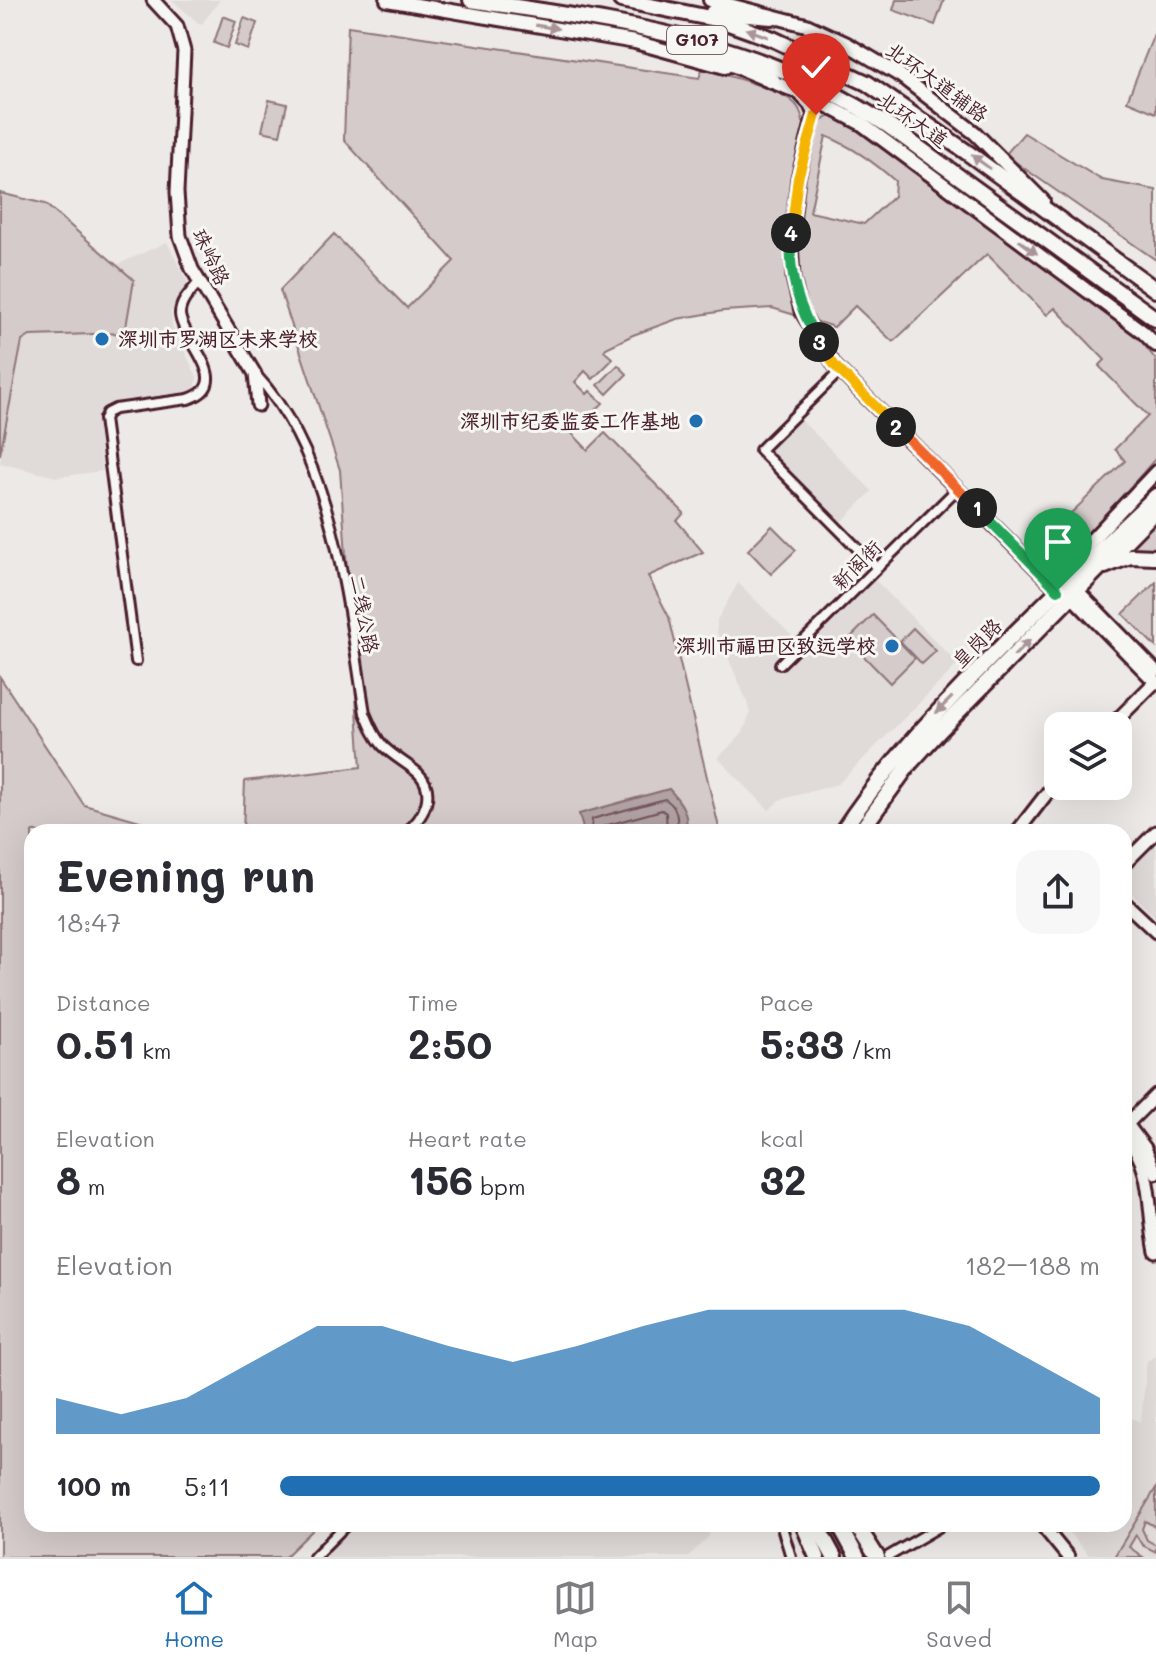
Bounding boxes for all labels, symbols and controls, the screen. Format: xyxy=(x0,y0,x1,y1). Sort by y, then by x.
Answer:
one-way arrow xyxy=(534,21,559,34)
road number: G107 xyxy=(667,26,727,54)
one-way arrow xyxy=(745,27,769,39)
pin xyxy=(782,33,850,115)
street label: 北环大道辅路 xyxy=(881,37,993,127)
icon: check xyxy=(794,45,838,89)
street label: 北环大道 xyxy=(873,87,953,153)
one-way arrow xyxy=(971,155,992,170)
pin: 4 xyxy=(771,213,811,253)
text: 4 xyxy=(784,218,798,247)
street label: 珠岭路 xyxy=(187,224,237,290)
one-way arrow xyxy=(1018,239,1039,254)
pin: 3 xyxy=(799,322,839,362)
place label: 深圳市罗湖区未来学校 xyxy=(118,325,318,351)
text: 3 xyxy=(812,327,826,356)
marker: 深圳市罗湖区未来学校 xyxy=(93,330,111,348)
place label: 深圳市纪委监委工作基地 xyxy=(460,407,680,433)
pin: 2 xyxy=(876,407,916,447)
marker: 深圳市纪委监委工作基地 xyxy=(687,412,705,430)
text: 2 xyxy=(890,412,902,441)
pin: 1 xyxy=(957,488,997,528)
text: 1 xyxy=(972,493,982,522)
pin xyxy=(1024,508,1092,590)
icon: arrive xyxy=(1036,520,1080,564)
street label: 新阁街 xyxy=(826,534,887,595)
street label: 二线公路 xyxy=(345,572,386,657)
street label: 皇岗路 xyxy=(946,611,1007,673)
place label: 深圳市福田区致远学校 xyxy=(676,632,876,658)
marker: 深圳市福田区致远学校 xyxy=(883,637,901,655)
one-way arrow xyxy=(1012,639,1031,658)
one-way arrow xyxy=(935,695,954,714)
map controls xyxy=(1044,712,1132,800)
button: layers xyxy=(1044,712,1132,800)
text: Evening run xyxy=(56,846,315,903)
button: share xyxy=(1016,850,1100,934)
text: 18:47 xyxy=(56,905,121,939)
text: Distance xyxy=(56,988,151,1017)
text: Time xyxy=(408,988,458,1017)
text: Pace xyxy=(760,988,814,1017)
text: 0.51 xyxy=(56,1017,135,1069)
text: 2:50 xyxy=(408,1017,492,1069)
text: 5:33 xyxy=(760,1017,844,1069)
text: km xyxy=(135,1036,171,1065)
text: /km xyxy=(844,1036,892,1065)
text: Elevation xyxy=(56,1124,155,1153)
text: Heart rate xyxy=(408,1124,527,1153)
text: kcal xyxy=(760,1124,804,1153)
text: 8 xyxy=(56,1153,81,1205)
text: 156 xyxy=(408,1153,473,1205)
text: 32 xyxy=(760,1153,806,1205)
text: m xyxy=(81,1172,105,1201)
text: bpm xyxy=(473,1172,525,1201)
text: Elevation xyxy=(56,1248,173,1282)
text: 182–188 m xyxy=(965,1248,1100,1282)
text: 100 m xyxy=(56,1469,131,1503)
text: 5:11 xyxy=(184,1469,230,1503)
tab: Home xyxy=(164,1576,224,1653)
tab: Map xyxy=(553,1576,598,1653)
tab: Saved xyxy=(926,1576,992,1653)

